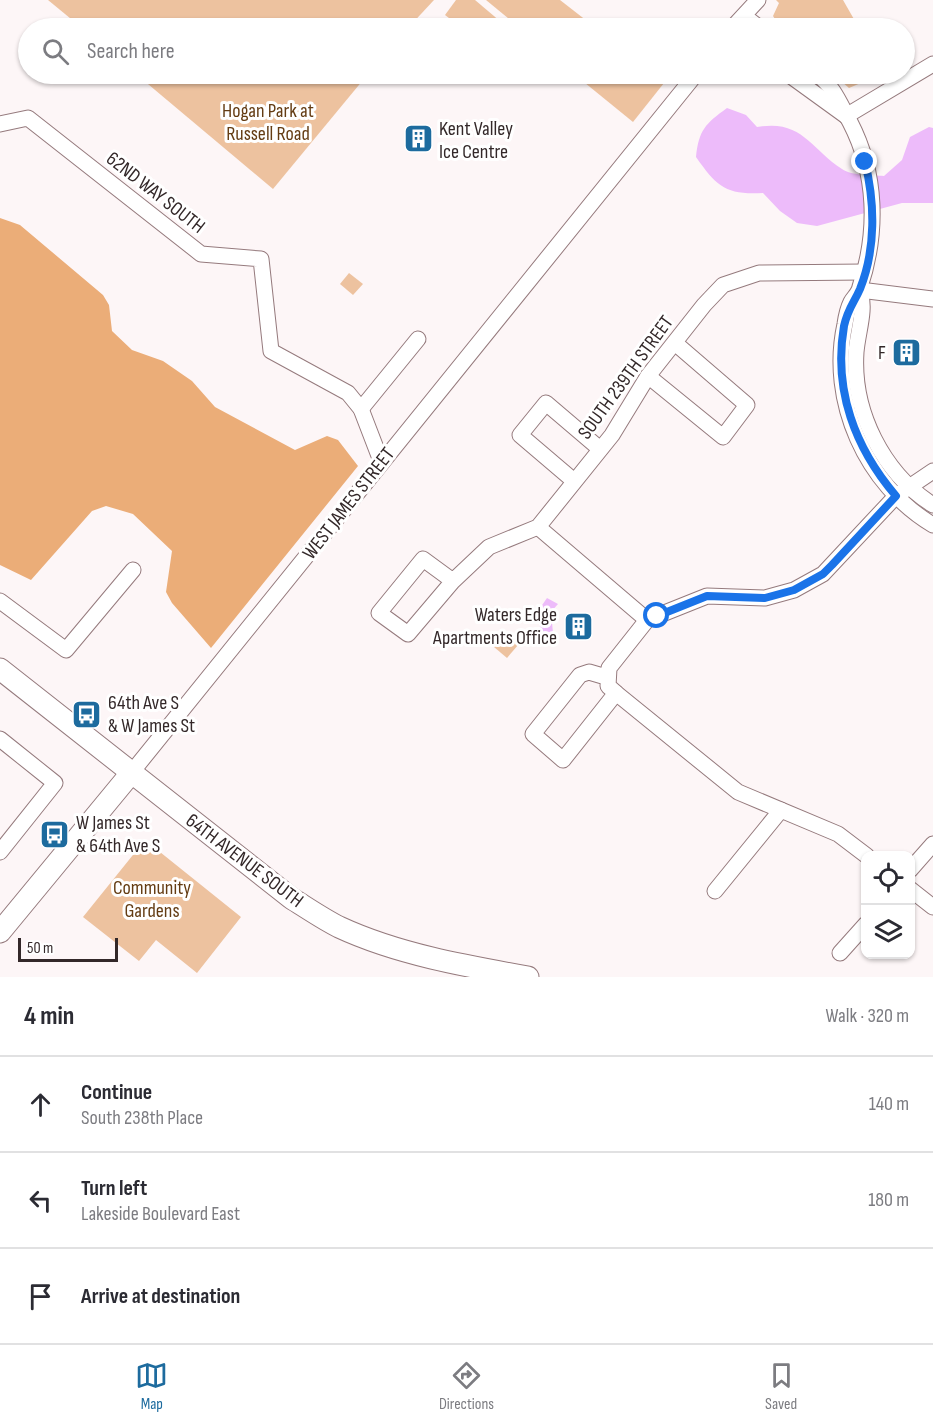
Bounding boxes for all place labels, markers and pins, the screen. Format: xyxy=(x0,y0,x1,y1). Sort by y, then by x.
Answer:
place label: Kent Valley Ice Centre xyxy=(439,117,513,164)
building icon: Kent Valley Ice Centre xyxy=(402,123,434,155)
building icon: F xyxy=(891,336,923,368)
place label: F xyxy=(878,341,886,365)
place label: Waters Edge Apartments Office xyxy=(432,603,557,650)
building icon: Waters Edge Apartments Office xyxy=(562,610,594,642)
place label: 64th Ave S & W James St xyxy=(108,691,195,738)
bus stop icon: 64th Ave S & W James St xyxy=(71,698,103,730)
place label: W James St & 64th Ave S xyxy=(76,811,160,858)
bus stop icon: W James St & 64th Ave S xyxy=(39,818,71,850)

